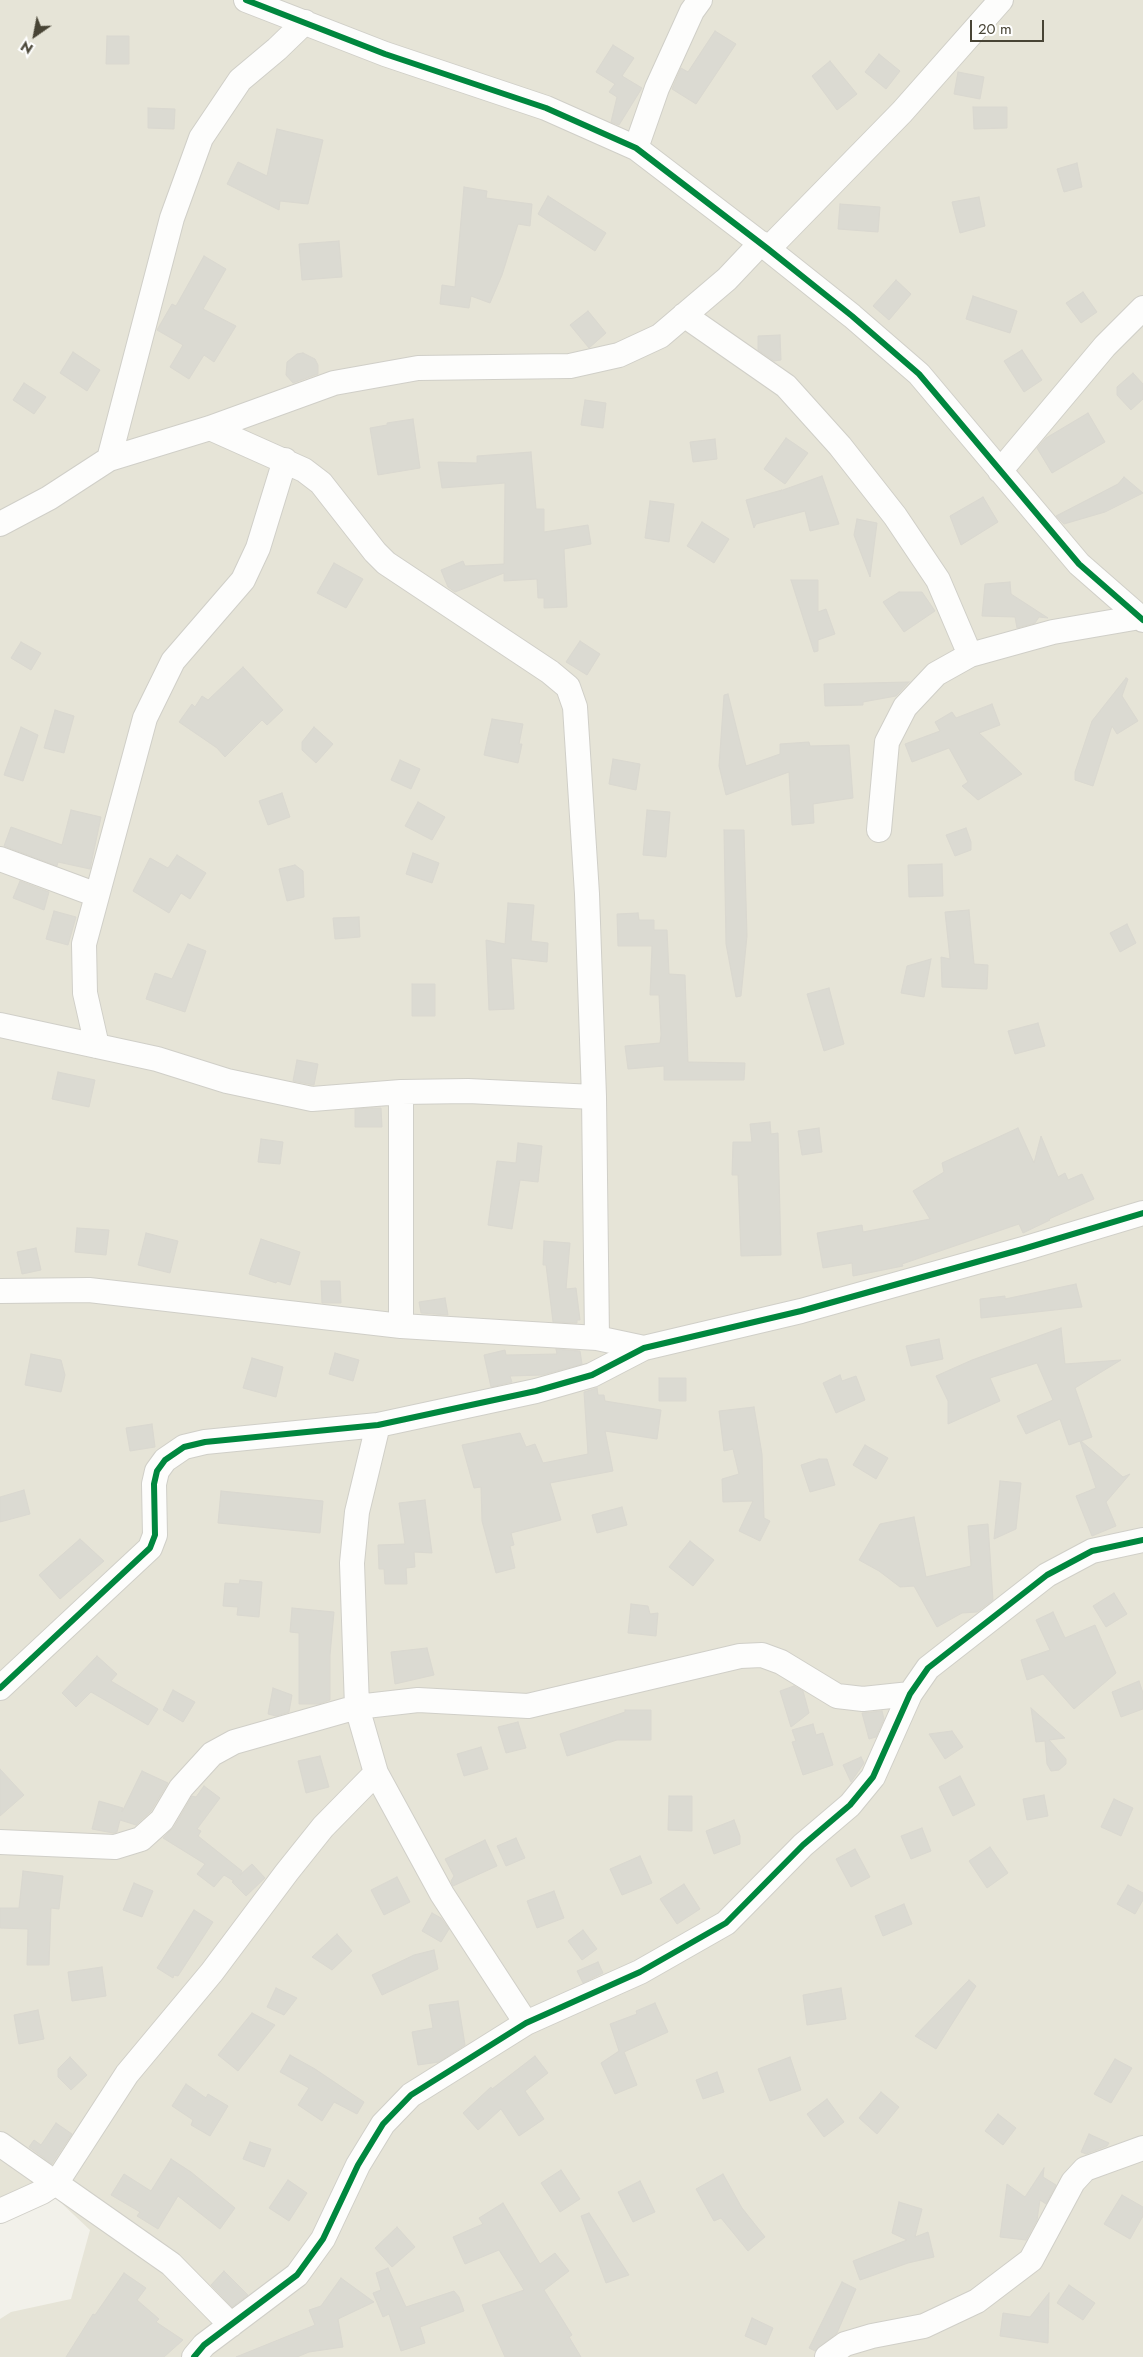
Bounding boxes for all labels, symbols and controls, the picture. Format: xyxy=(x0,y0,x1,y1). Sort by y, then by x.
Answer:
north arrow xyxy=(10,10,60,60)
scale bar xyxy=(973,10,1047,42)
text: 20 m xyxy=(978,18,1012,40)
text: N xyxy=(17,36,37,59)

